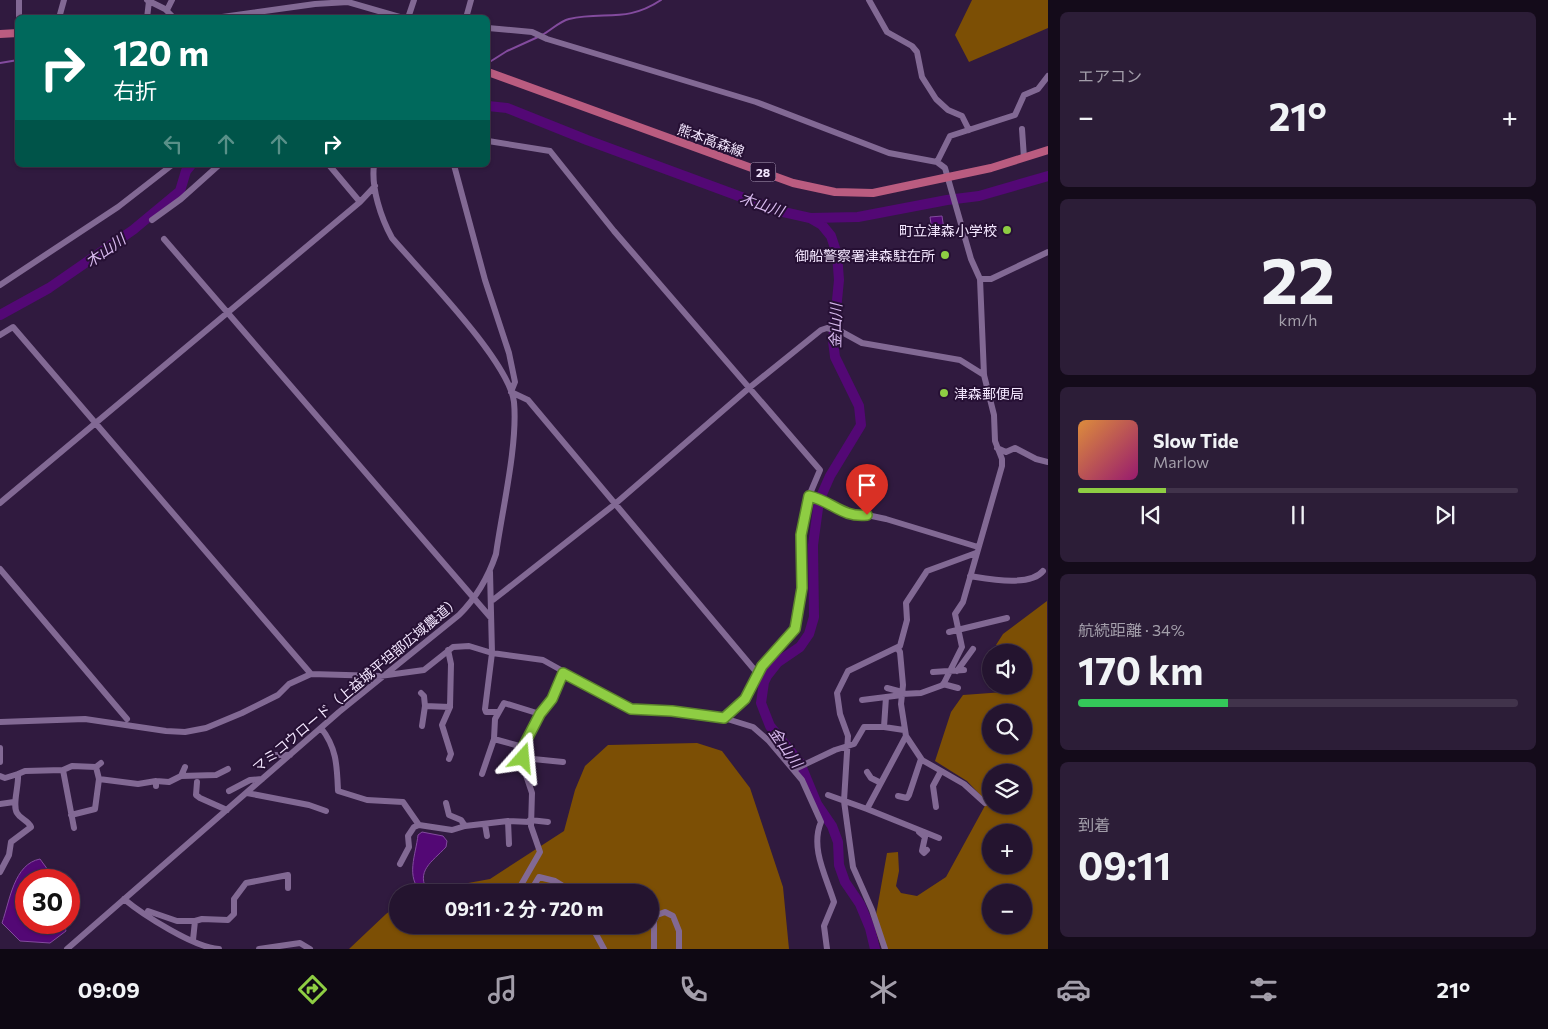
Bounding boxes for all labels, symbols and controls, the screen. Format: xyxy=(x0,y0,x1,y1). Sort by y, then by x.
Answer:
text: 120 m xyxy=(113,30,209,73)
icon: right xyxy=(30,35,95,100)
text: エアコン xyxy=(1078,66,1142,85)
text: 右折 xyxy=(113,77,157,104)
text: 21° xyxy=(1269,92,1327,139)
text: − xyxy=(1078,99,1094,133)
text: + xyxy=(1502,99,1518,133)
street label: 熊本高森線 xyxy=(675,120,747,160)
icon: left xyxy=(159,130,187,158)
icon: ahead xyxy=(212,130,240,158)
icon: ahead xyxy=(265,130,293,158)
icon: right xyxy=(318,130,346,158)
road number: 28 xyxy=(750,162,776,182)
water label: 木山川 xyxy=(738,188,788,220)
place label: 町立津森小学校 xyxy=(899,222,997,239)
marker: 町立津森小学校 xyxy=(1001,224,1013,236)
water label: 木山川 xyxy=(81,229,130,270)
text: 22 xyxy=(1261,238,1335,317)
place label: 御船警察署津森駐在所 xyxy=(795,247,935,264)
marker: 御船警察署津森駐在所 xyxy=(939,249,951,261)
water label: 金山川 xyxy=(826,301,844,349)
text: km/h xyxy=(1279,310,1317,329)
place label: 津森郵便局 xyxy=(954,385,1024,402)
marker: 津森郵便局 xyxy=(938,387,950,399)
text: Slow Tide xyxy=(1153,429,1239,452)
text: Marlow xyxy=(1153,452,1209,471)
pin xyxy=(846,464,888,515)
icon: arrive xyxy=(853,471,881,499)
icon: previous xyxy=(1137,501,1165,529)
icon: pause xyxy=(1284,501,1312,529)
icon: next xyxy=(1431,501,1459,529)
street label: マミコウロード（上益城平坦部広域農道） xyxy=(249,592,463,776)
text: 航続距離 · 34% xyxy=(1078,620,1185,639)
map controls xyxy=(982,644,1032,934)
button: sound xyxy=(982,644,1032,694)
text: 170 km xyxy=(1078,646,1203,693)
button: search xyxy=(982,704,1032,754)
water label: 金山川 xyxy=(766,723,807,772)
position arrow xyxy=(496,731,548,783)
button: layers xyxy=(982,764,1032,814)
text: 到着 xyxy=(1078,815,1110,834)
button: + xyxy=(982,824,1032,874)
text: 09:11 xyxy=(1078,841,1171,888)
speed limit sign: 30 xyxy=(15,869,80,934)
button: − xyxy=(982,884,1032,934)
text: 09:11 · 2 分 · 720 m xyxy=(445,897,603,920)
icon: directions xyxy=(295,972,330,1007)
icon: music xyxy=(485,972,520,1007)
icon: phone xyxy=(676,972,711,1007)
icon: climate xyxy=(866,972,901,1007)
icon: car xyxy=(1056,972,1091,1007)
icon: filters xyxy=(1246,972,1281,1007)
text: 09:09 xyxy=(78,976,140,1003)
text: 21° xyxy=(1437,976,1470,1003)

